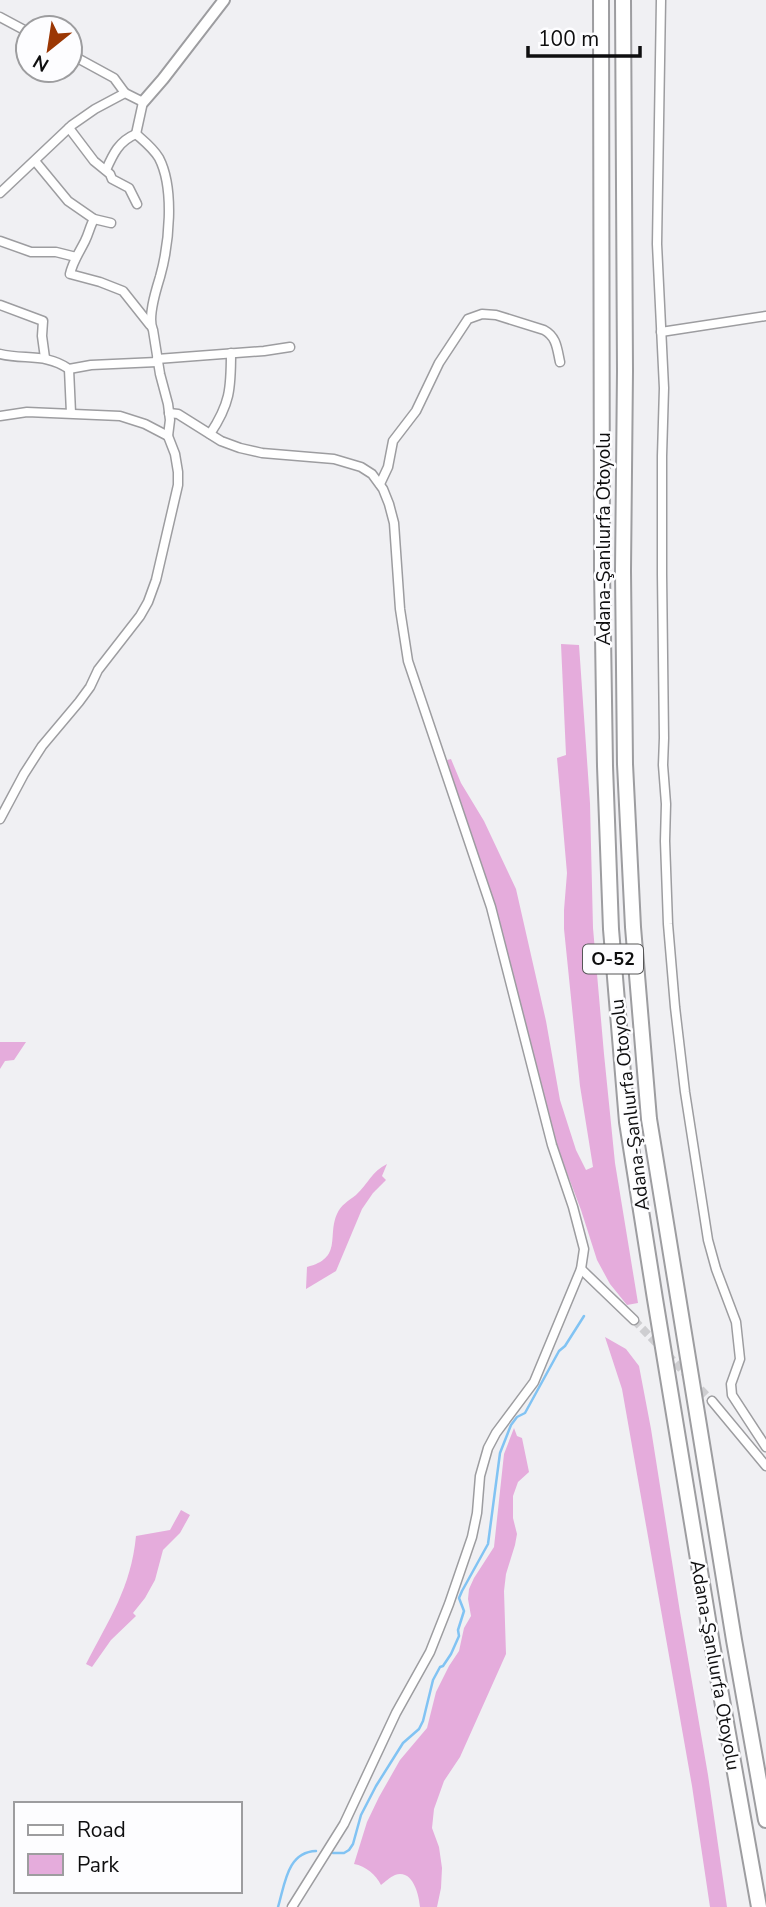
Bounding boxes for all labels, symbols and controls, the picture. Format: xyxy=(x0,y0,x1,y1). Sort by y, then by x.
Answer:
north arrow xyxy=(14,14,84,84)
scale bar xyxy=(528,14,640,58)
text: 100 m xyxy=(538,25,599,53)
text: N xyxy=(28,48,54,78)
street label: Adana-Şanlıurfa Otoyolu xyxy=(591,432,617,646)
road number: O-52 xyxy=(583,944,643,974)
street label: Adana-Şanlıurfa Otoyolu xyxy=(604,997,656,1212)
street label: Adana-Şanlıurfa Otoyolu xyxy=(684,1558,746,1772)
legend xyxy=(14,1802,242,1893)
text: Road xyxy=(77,1816,126,1844)
text: Park xyxy=(77,1851,119,1879)

